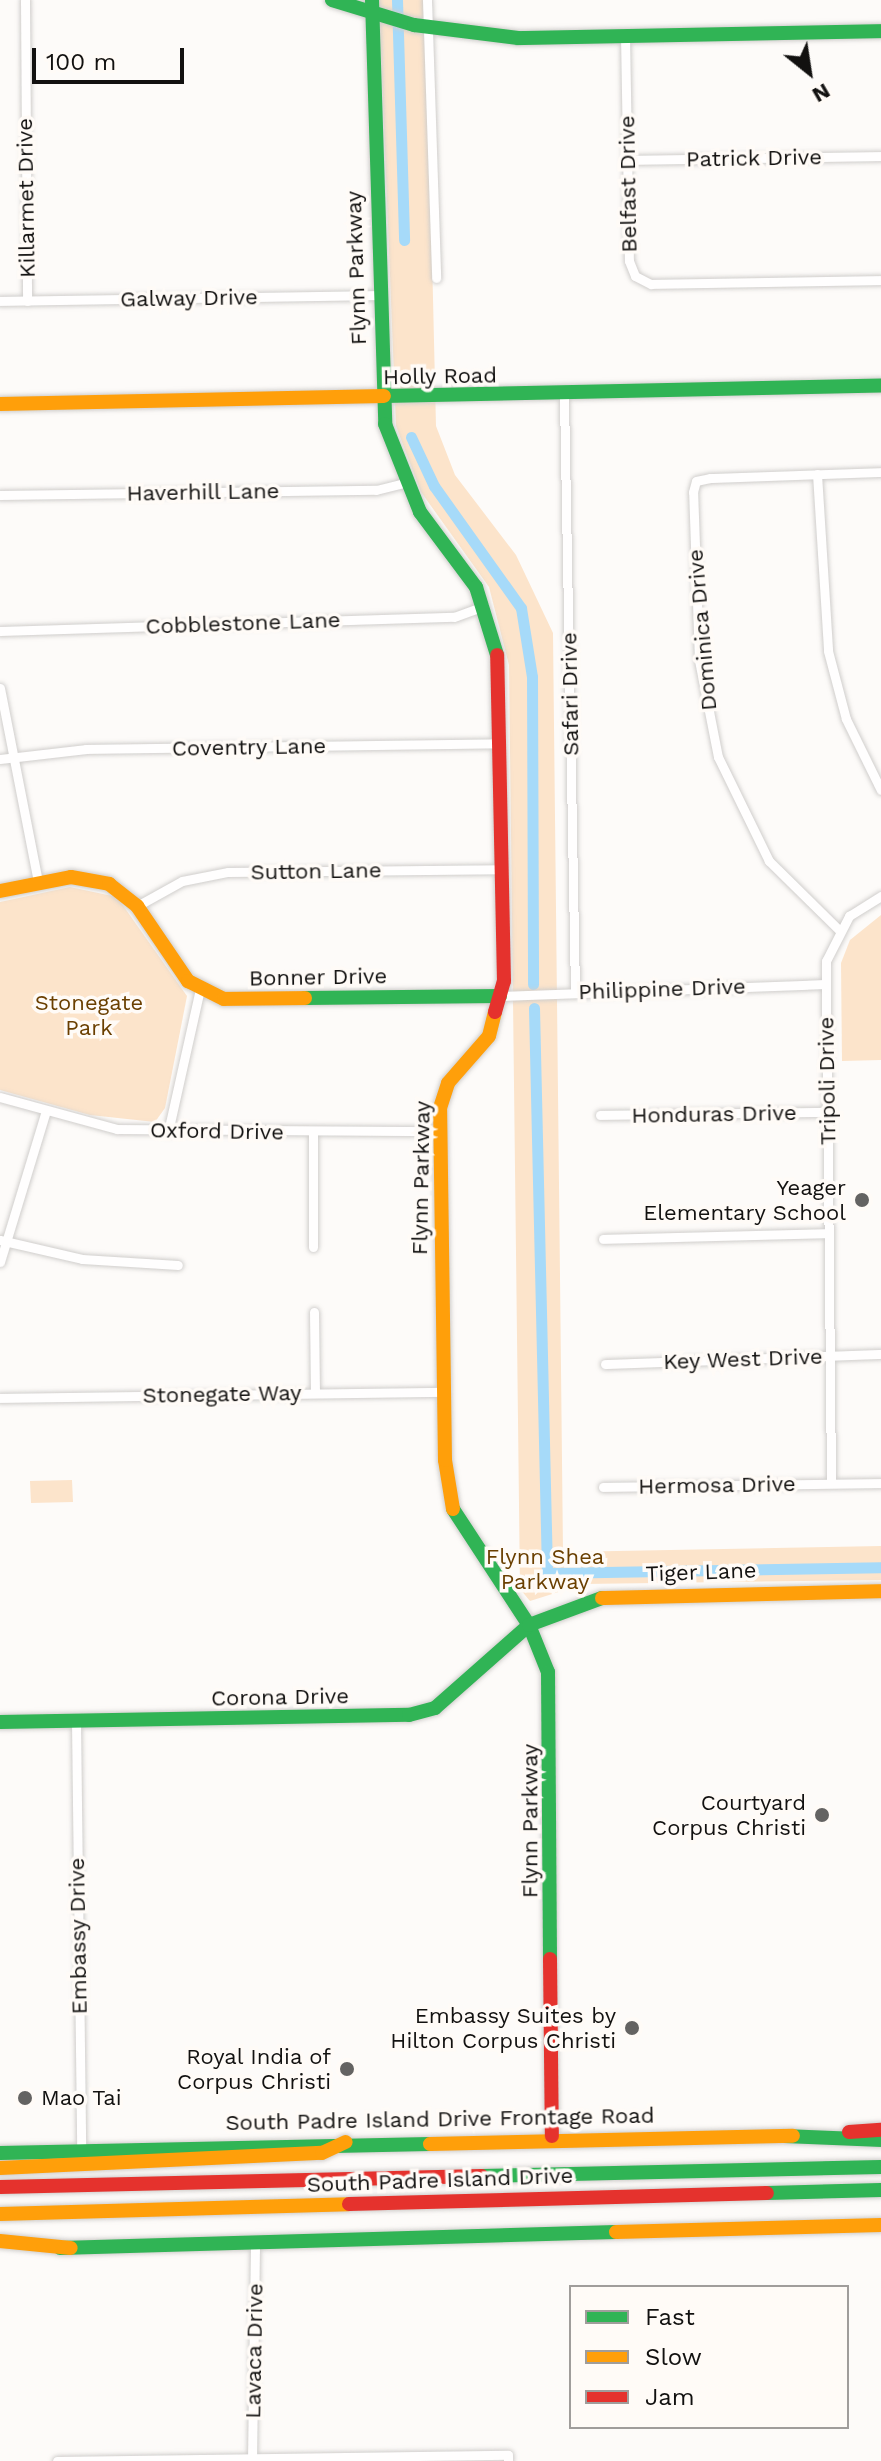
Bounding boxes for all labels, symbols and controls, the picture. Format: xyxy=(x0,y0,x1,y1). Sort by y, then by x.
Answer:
scale bar xyxy=(36,32,188,82)
north arrow xyxy=(769,32,849,112)
text: 100 m xyxy=(46,48,116,76)
text: N xyxy=(808,78,835,108)
street label: Belfast Drive xyxy=(614,115,642,253)
street label: Killarmet Drive xyxy=(11,118,41,278)
street label: Patrick Drive xyxy=(686,144,822,172)
street label: Flynn Parkway xyxy=(340,190,372,346)
street label: Galway Drive xyxy=(120,284,258,312)
street label: Holly Road xyxy=(382,362,498,390)
street label: Haverhill Lane xyxy=(126,477,280,507)
street label: Dominica Drive xyxy=(682,548,722,712)
street label: Cobblestone Lane xyxy=(145,606,341,640)
street label: Safari Drive xyxy=(556,632,584,756)
street label: Coventry Lane xyxy=(171,732,327,762)
street label: Sutton Lane xyxy=(250,857,382,885)
street label: Bonner Drive xyxy=(248,963,388,991)
street label: Philippine Drive xyxy=(578,973,746,1005)
park label: Stonegate Park xyxy=(35,989,143,1040)
street label: Tripoli Drive xyxy=(813,1017,841,1145)
street label: Honduras Drive xyxy=(631,1099,797,1129)
street label: Flynn Parkway xyxy=(406,1101,436,1255)
street label: Oxford Drive xyxy=(150,1117,284,1145)
place label: Yeager Elementary School xyxy=(643,1174,846,1226)
marker: Yeager Elementary School xyxy=(853,1191,871,1209)
street label: Key West Drive xyxy=(662,1343,824,1375)
street label: Stonegate Way xyxy=(142,1379,302,1409)
street label: Hermosa Drive xyxy=(638,1470,796,1500)
park label: Flynn Shea Parkway xyxy=(486,1543,604,1594)
street label: Tiger Lane xyxy=(645,1557,757,1587)
street label: Corona Drive xyxy=(211,1683,349,1711)
street label: Flynn Parkway xyxy=(517,1744,543,1898)
place label: Courtyard Corpus Christi xyxy=(652,1789,806,1840)
marker: Courtyard Corpus Christi xyxy=(813,1806,831,1824)
street label: Embassy Drive xyxy=(63,1857,93,2015)
place label: Embassy Suites by Hilton Corpus Christi xyxy=(390,2002,616,2054)
marker: Embassy Suites by Hilton Corpus Christi xyxy=(623,2019,641,2037)
place label: Royal India of Corpus Christi xyxy=(177,2043,331,2094)
marker: Royal India of Corpus Christi xyxy=(338,2060,356,2078)
place label: Mao Tai xyxy=(41,2085,122,2111)
marker: Mao Tai xyxy=(16,2089,34,2107)
street label: South Padre Island Drive Frontage Road xyxy=(225,2102,655,2136)
street label: South Padre Island Drive xyxy=(306,2162,574,2198)
street label: Lavaca Drive xyxy=(240,2283,268,2419)
legend xyxy=(569,2285,849,2429)
text: Fast xyxy=(645,2303,695,2331)
text: Slow xyxy=(645,2343,702,2371)
text: Jam xyxy=(645,2383,695,2411)

